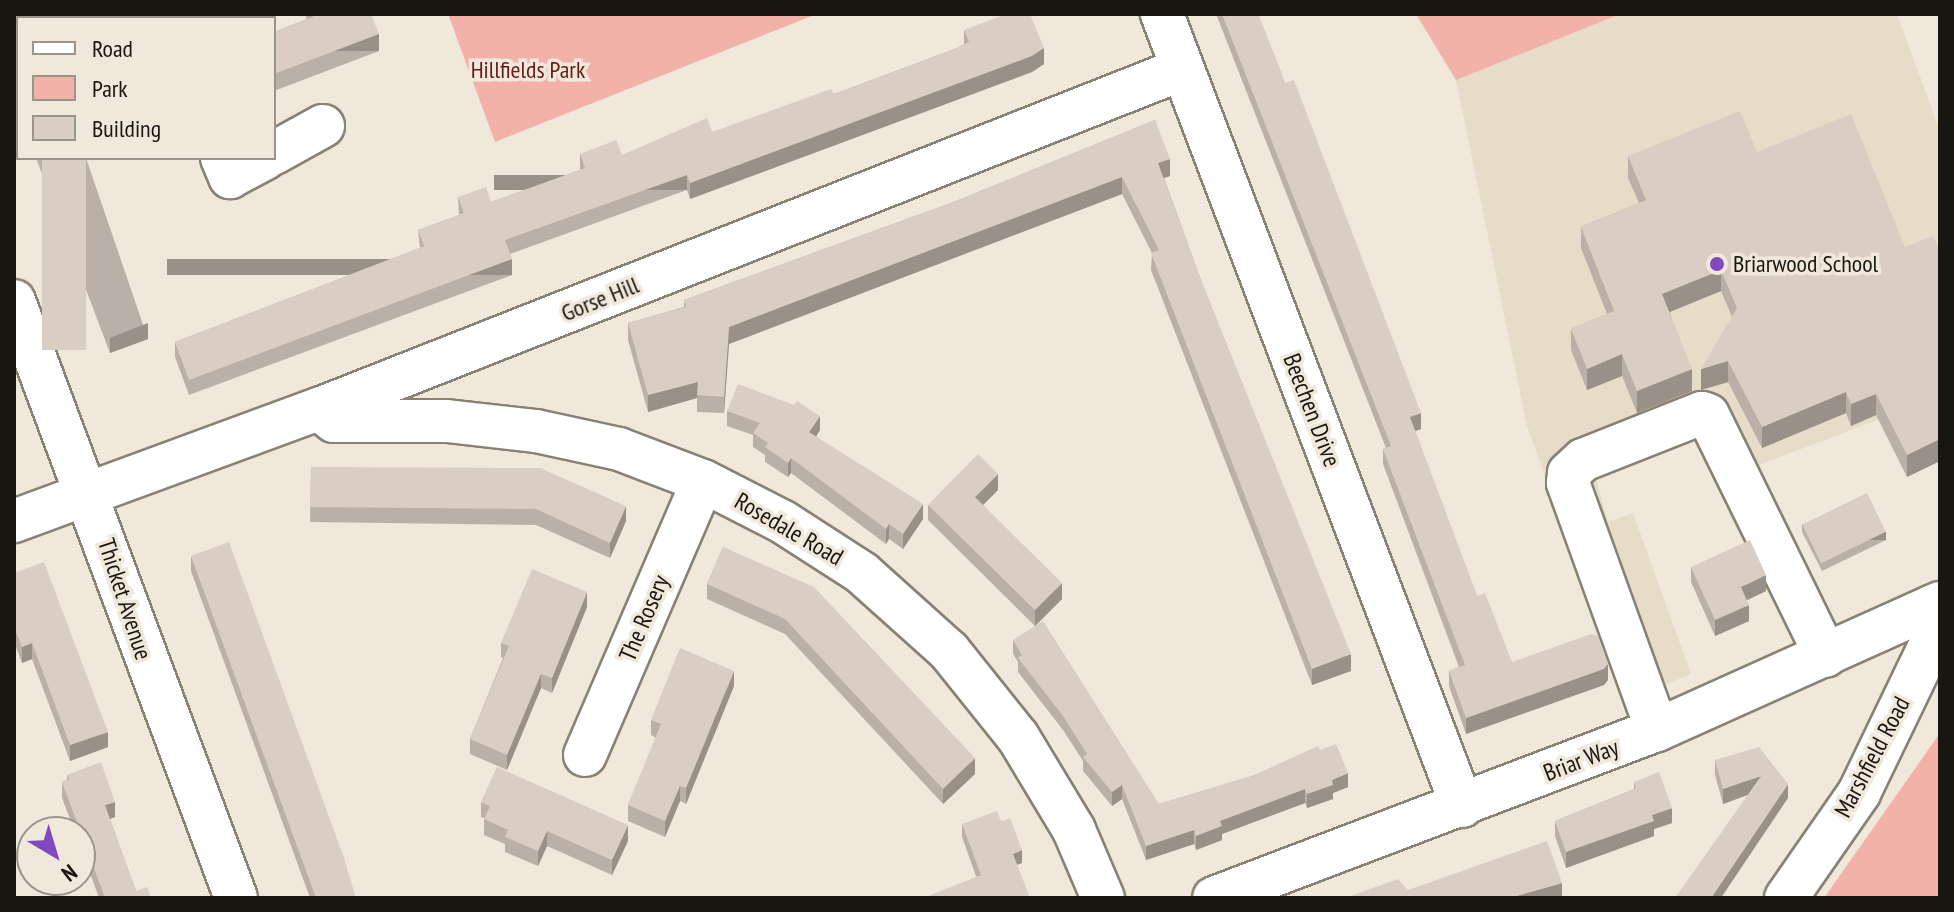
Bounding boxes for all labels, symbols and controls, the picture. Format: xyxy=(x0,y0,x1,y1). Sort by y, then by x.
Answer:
legend xyxy=(16,16,276,160)
text: Road xyxy=(92,33,133,64)
park label: Hillfields Park xyxy=(471,56,585,84)
text: Park xyxy=(92,73,128,104)
text: Building xyxy=(92,113,161,144)
place label: Briarwood School xyxy=(1733,250,1878,278)
marker: Briarwood School xyxy=(1708,255,1726,273)
street label: Gorse Hill xyxy=(557,270,643,328)
street label: Beechen Drive xyxy=(1277,349,1347,471)
street label: Rosedale Road xyxy=(730,486,848,572)
street label: Thicket Avenue xyxy=(92,534,158,664)
street label: The Rosery xyxy=(613,571,675,665)
street label: Marshfield Road xyxy=(1828,692,1916,822)
street label: Briar Way xyxy=(1539,733,1623,787)
north arrow xyxy=(16,816,96,896)
text: N xyxy=(56,859,83,888)

